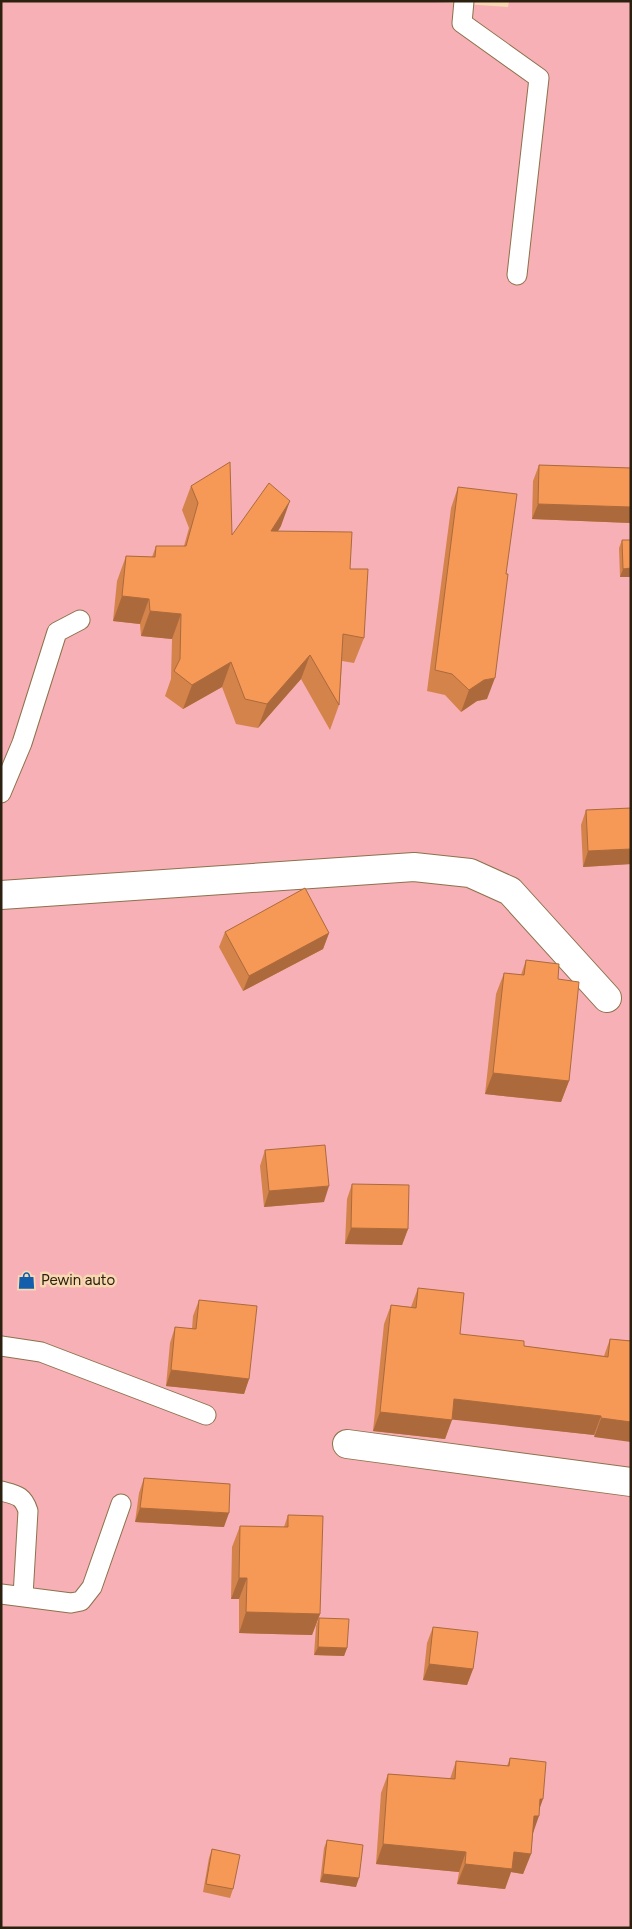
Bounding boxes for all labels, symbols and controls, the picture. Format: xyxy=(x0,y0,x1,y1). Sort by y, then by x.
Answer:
shop icon: Pewin auto xyxy=(17,1270,37,1290)
place label: Pewin auto xyxy=(41,1271,115,1289)

